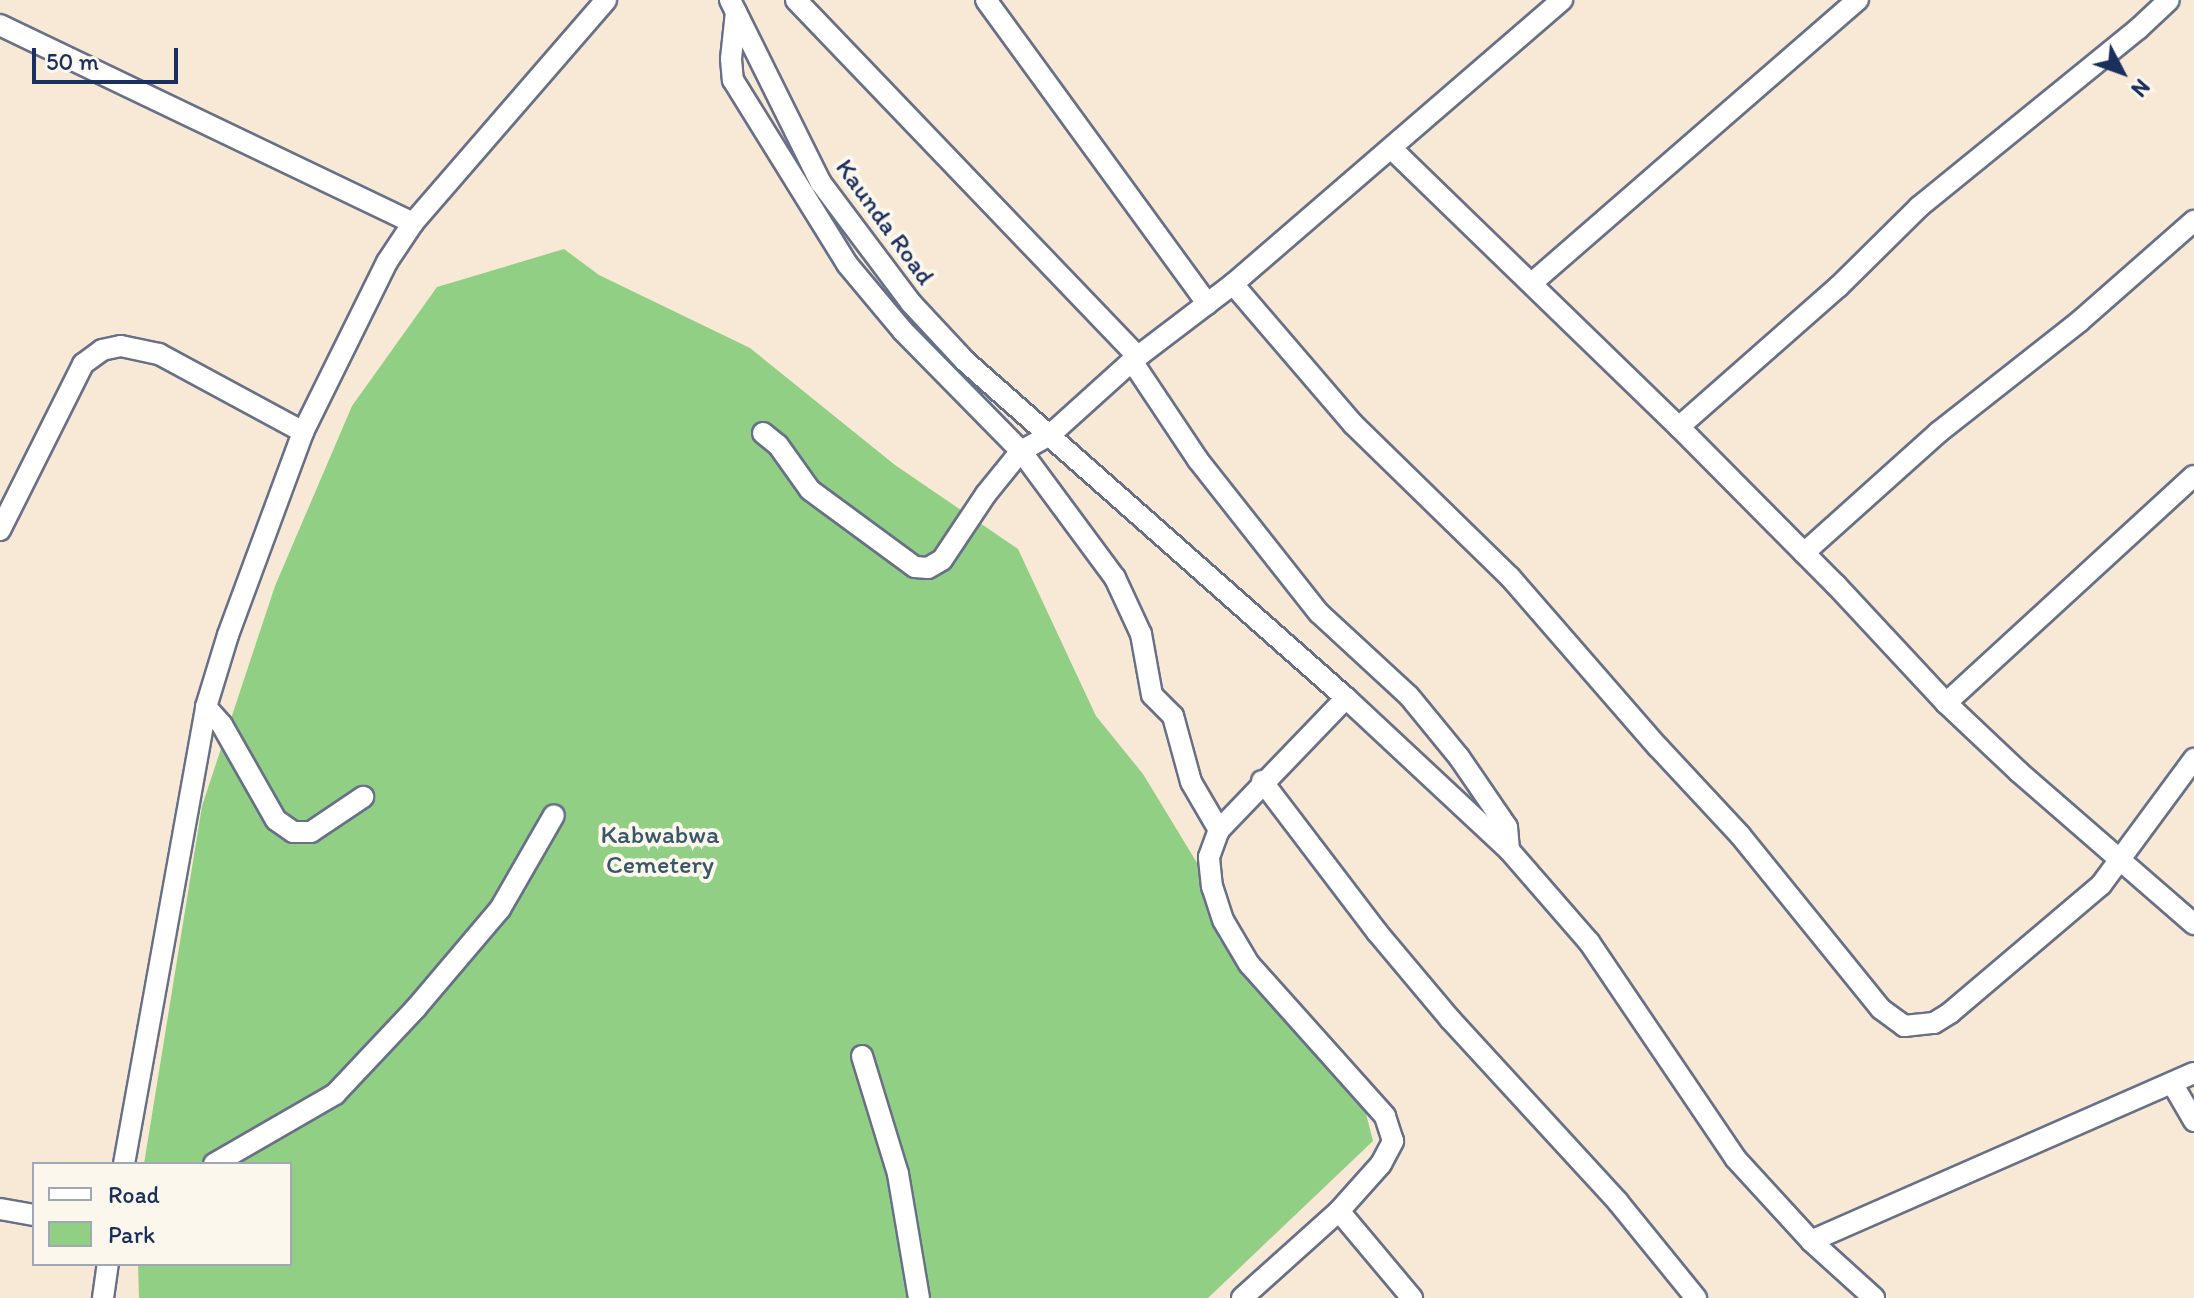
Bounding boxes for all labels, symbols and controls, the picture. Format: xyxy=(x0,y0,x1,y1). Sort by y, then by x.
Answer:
scale bar xyxy=(36,32,182,82)
north arrow xyxy=(2082,32,2162,112)
text: 50 m xyxy=(46,47,99,76)
text: N xyxy=(2125,74,2156,103)
street label: Kaunda Road xyxy=(829,153,941,291)
park label: Kabwabwa Cemetery xyxy=(601,819,719,880)
legend xyxy=(32,1162,292,1266)
text: Road xyxy=(108,1180,160,1209)
text: Park xyxy=(108,1220,155,1249)

